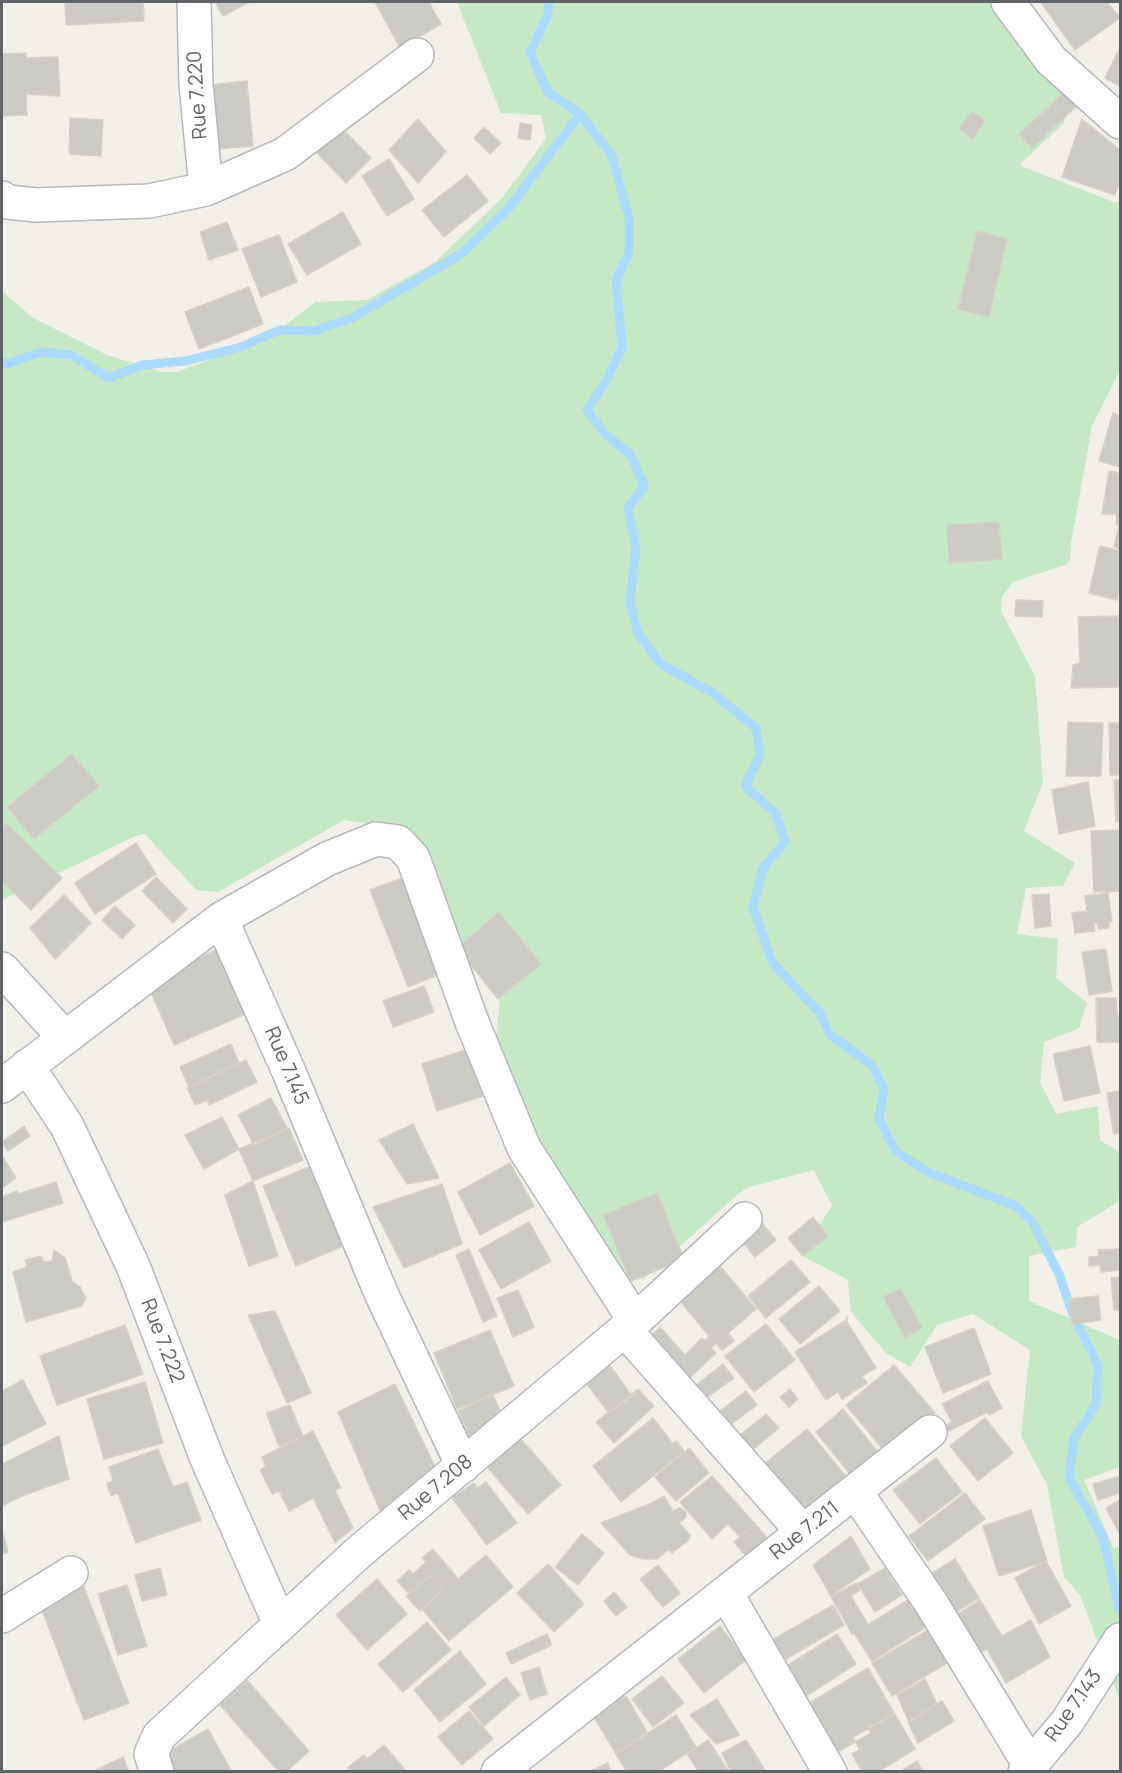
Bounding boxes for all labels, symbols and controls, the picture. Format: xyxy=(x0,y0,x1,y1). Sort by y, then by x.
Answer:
street label: Rue 7.220 xyxy=(183,50,213,140)
street label: Rue 7.145 xyxy=(259,1023,313,1109)
street label: Rue 7.222 xyxy=(135,1296,189,1386)
street label: Rue 7.208 xyxy=(394,1450,478,1526)
street label: Rue 7.211 xyxy=(766,1497,844,1565)
street label: Rue 7.143 xyxy=(1041,1665,1107,1747)

